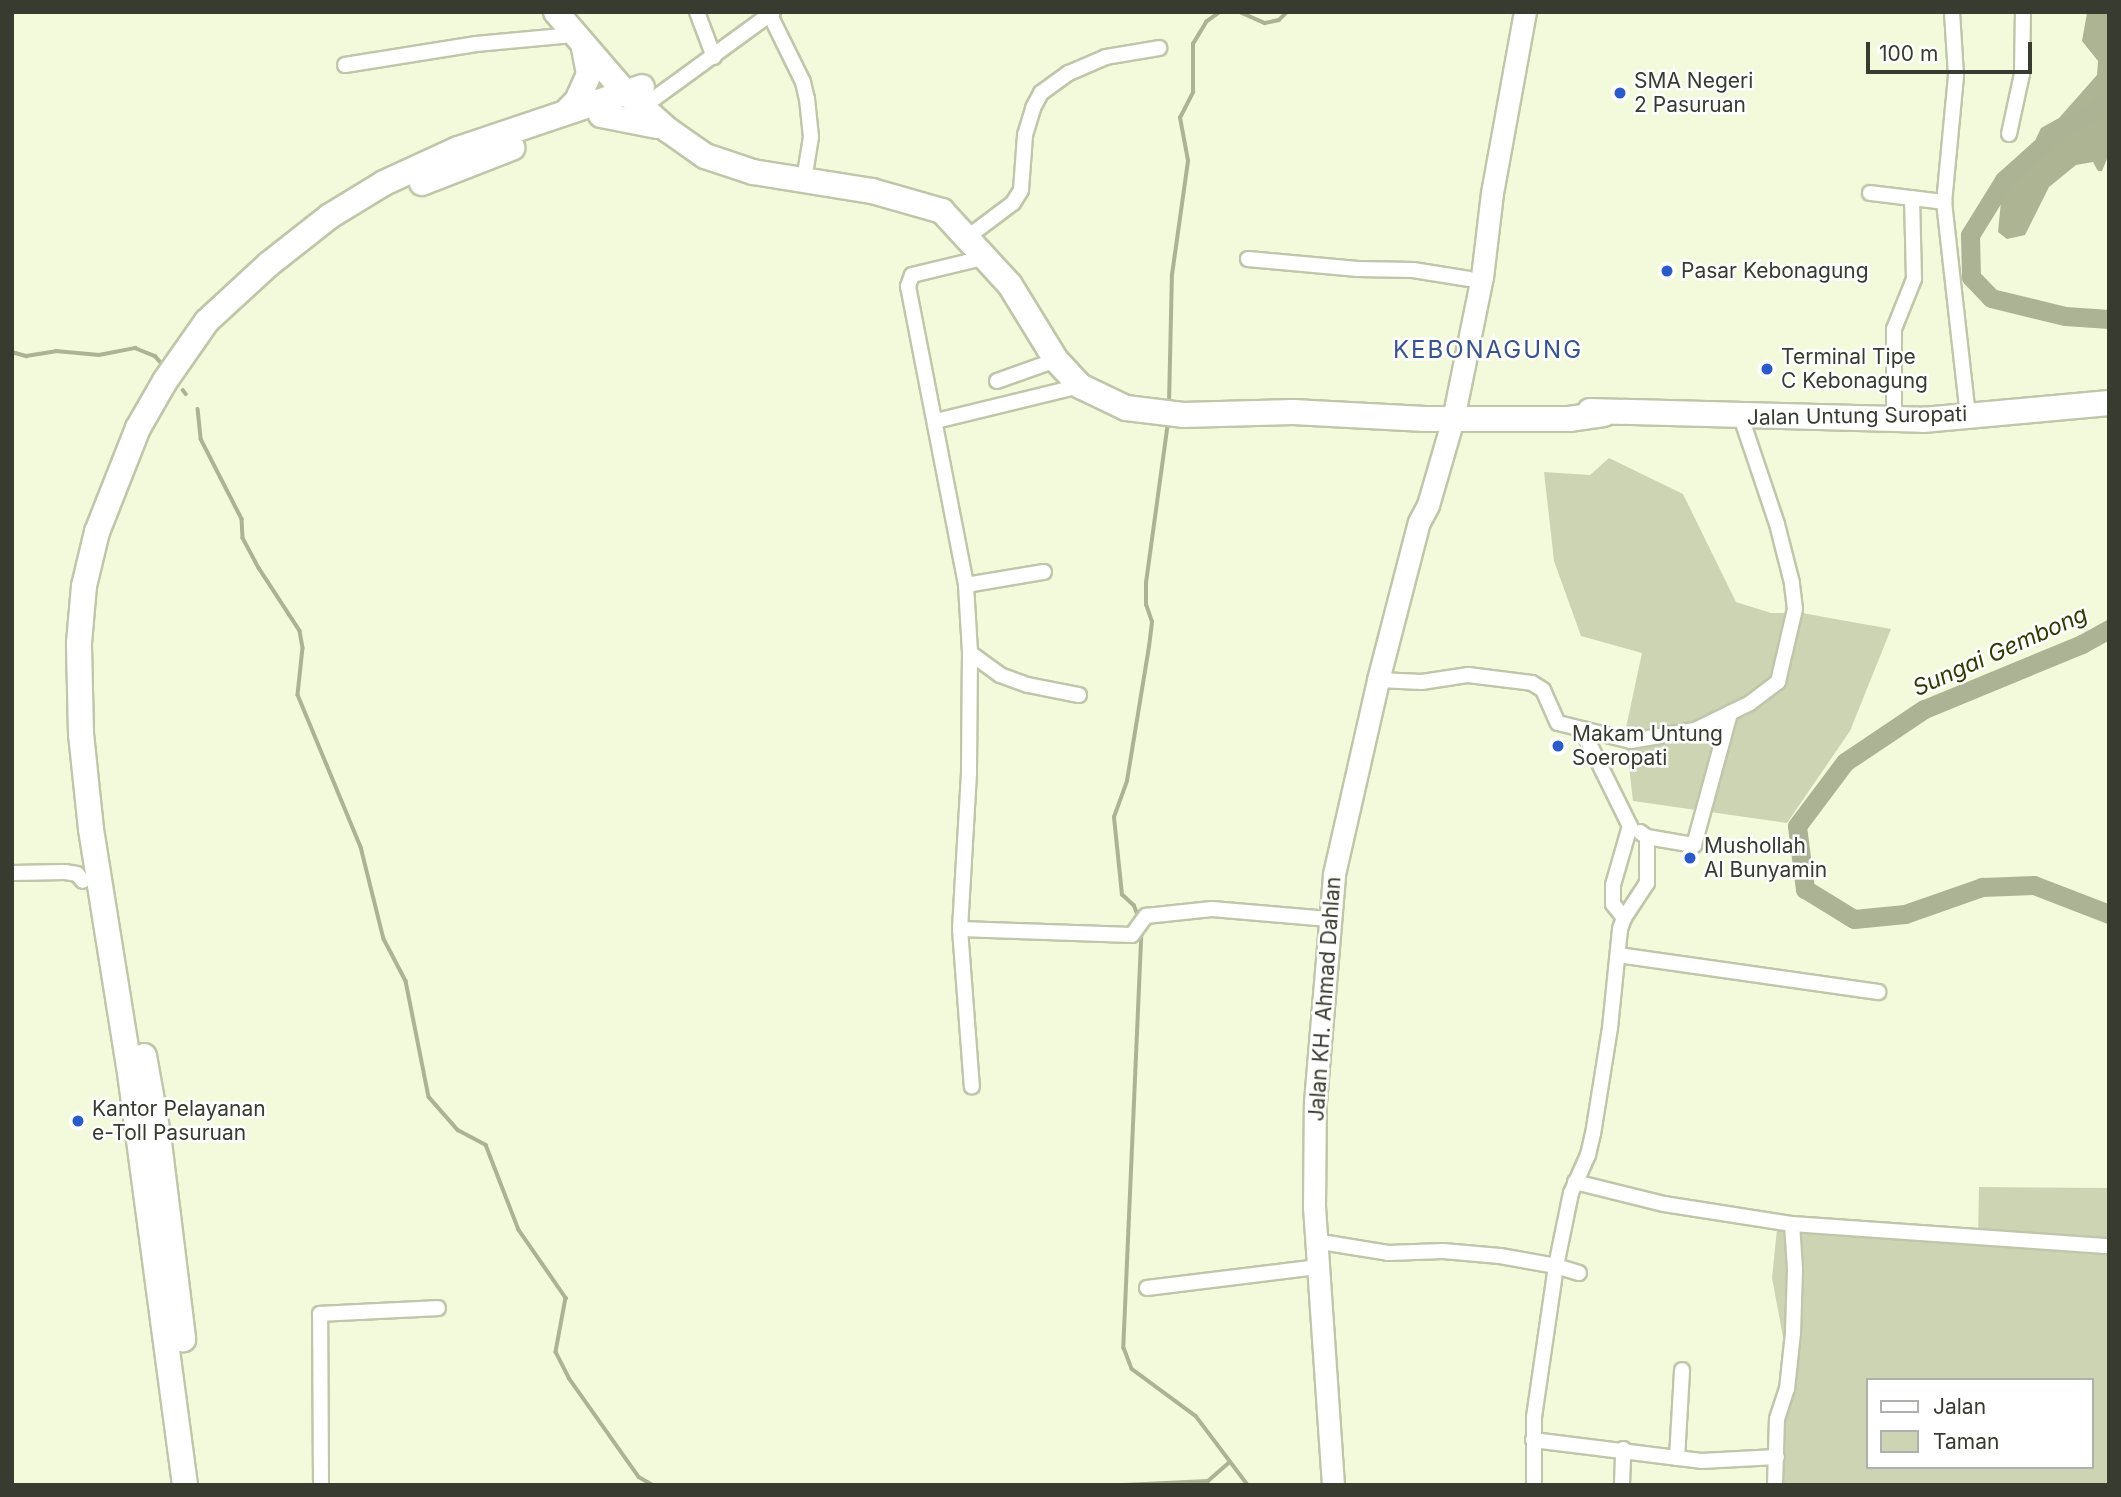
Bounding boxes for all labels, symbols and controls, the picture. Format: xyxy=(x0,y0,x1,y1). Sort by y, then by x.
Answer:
scale bar xyxy=(1869,28,2035,72)
text: 100 m xyxy=(1879,41,1938,66)
place label: SMA Negeri 2 Pasuruan xyxy=(1634,68,1753,118)
marker: SMA Negeri 2 Pasuruan xyxy=(1612,85,1628,101)
place label: Pasar Kebonagung xyxy=(1681,258,1869,284)
marker: Pasar Kebonagung xyxy=(1659,263,1675,279)
district label: KEBONAGUNG xyxy=(1394,336,1582,364)
place label: Terminal Tipe C Kebonagung xyxy=(1781,344,1928,394)
marker: Terminal Tipe C Kebonagung xyxy=(1759,361,1775,377)
street label: Jalan Untung Suropati xyxy=(1747,401,1967,431)
water label: Sungai Gembong xyxy=(1908,600,2092,702)
place label: Makam Untung Soeropati xyxy=(1572,721,1723,771)
marker: Makam Untung Soeropati xyxy=(1550,738,1566,754)
place label: Mushollah Al Bunyamin xyxy=(1704,833,1827,883)
marker: Mushollah Al Bunyamin xyxy=(1682,850,1698,866)
street label: Jalan KH. Ahmad Dahlan xyxy=(1304,876,1346,1122)
place label: Kantor Pelayanan e-Toll Pasuruan xyxy=(92,1096,266,1146)
marker: Kantor Pelayanan e-Toll Pasuruan xyxy=(70,1113,86,1129)
legend xyxy=(1866,1378,2093,1469)
text: Jalan xyxy=(1933,1394,1986,1419)
text: Taman xyxy=(1933,1429,1999,1454)

